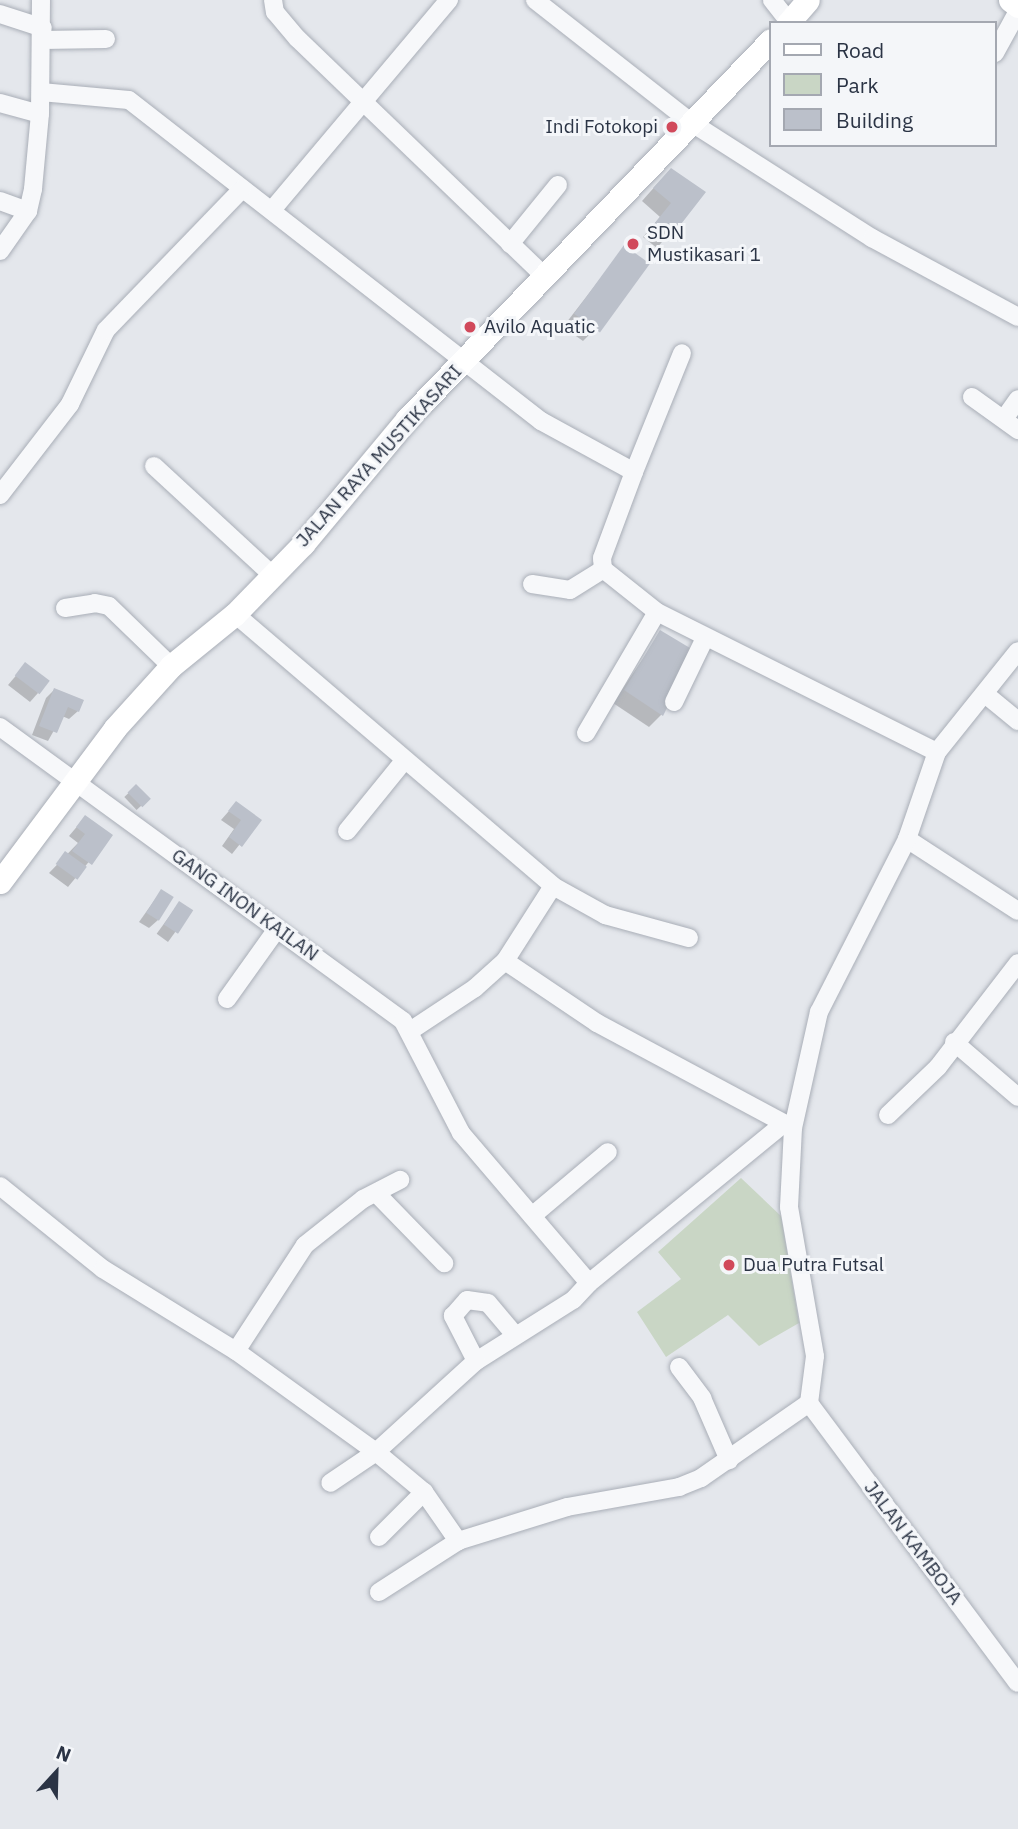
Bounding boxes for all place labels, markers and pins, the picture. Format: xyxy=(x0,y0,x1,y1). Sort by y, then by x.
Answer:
place label: Indi Fotokopi xyxy=(545,116,658,138)
marker: Indi Fotokopi xyxy=(664,119,680,135)
place label: SDN Mustikasari 1 xyxy=(647,222,761,266)
marker: SDN Mustikasari 1 xyxy=(625,236,641,252)
place label: Avilo Aquatic xyxy=(484,316,595,338)
marker: Avilo Aquatic xyxy=(462,319,478,335)
place label: Dua Putra Futsal xyxy=(743,1254,884,1276)
marker: Dua Putra Futsal xyxy=(721,1257,737,1273)

